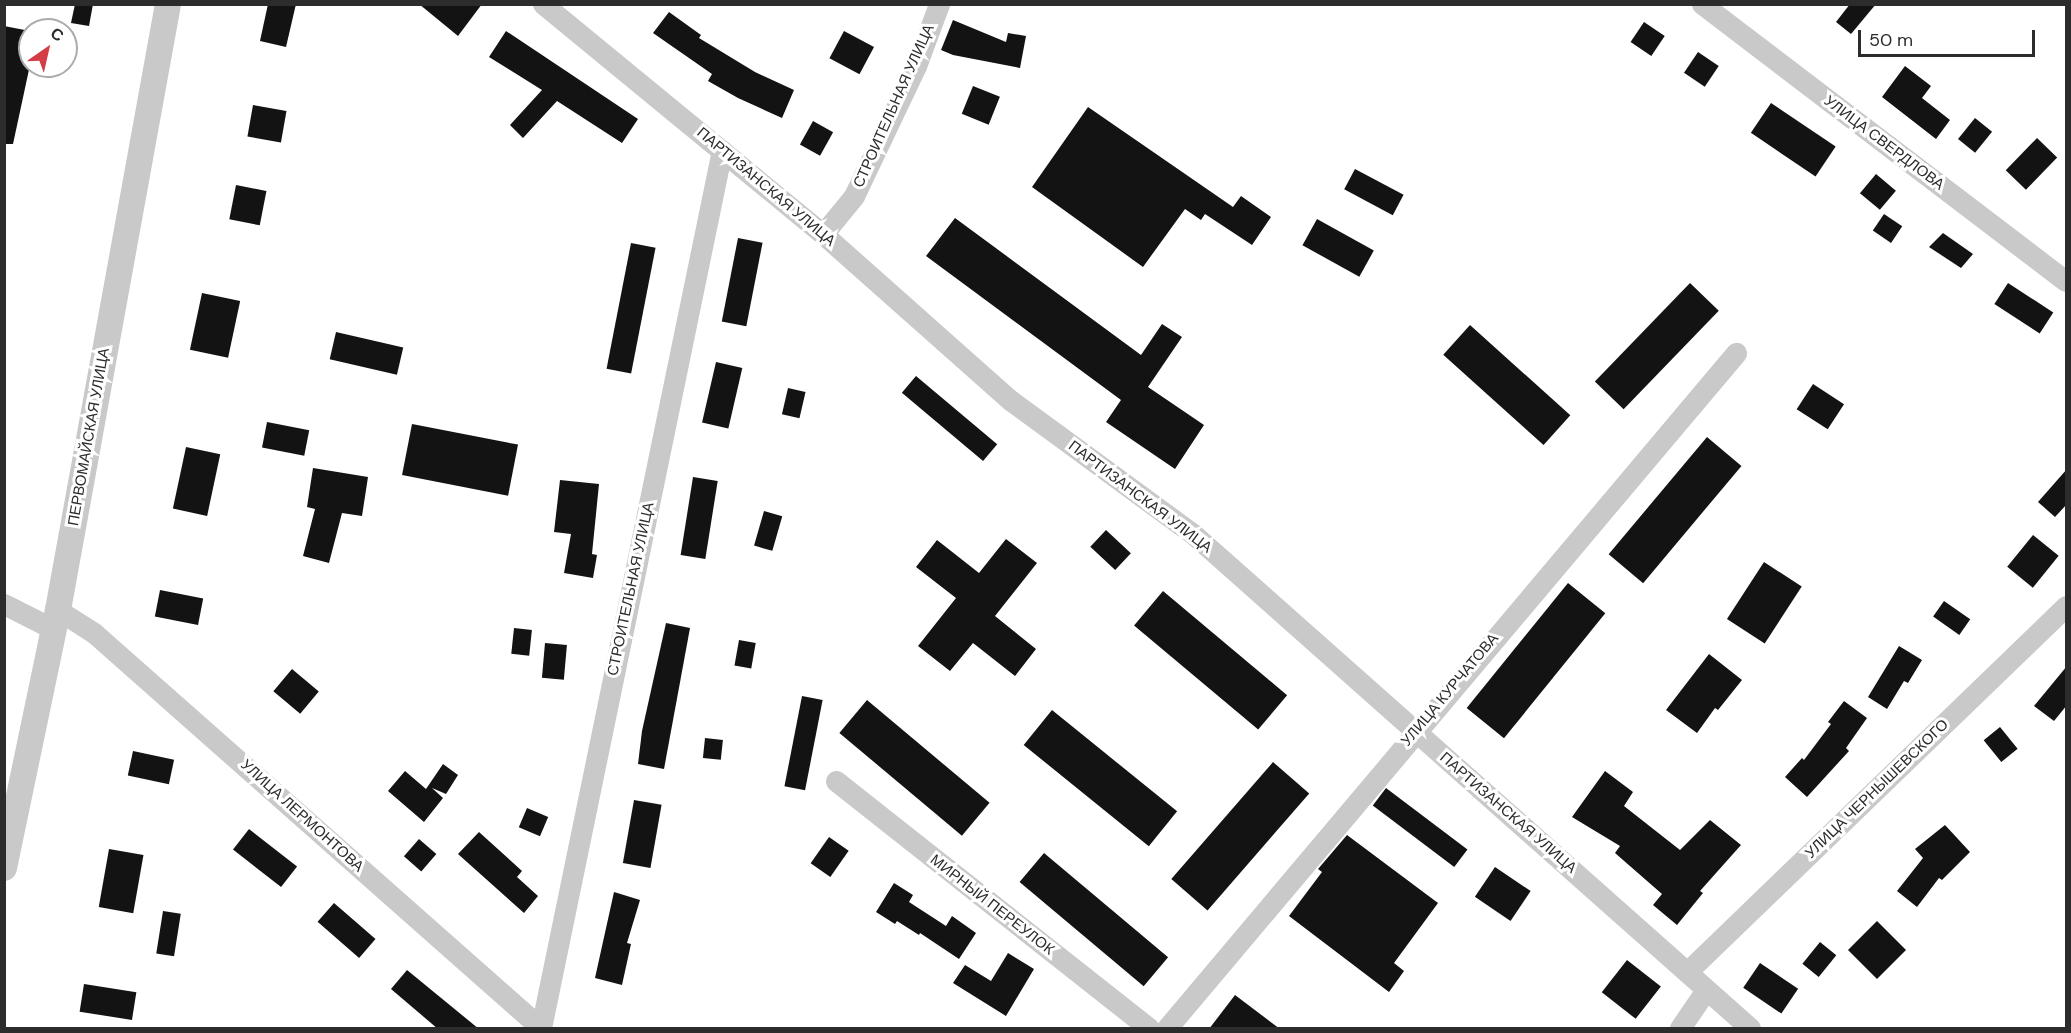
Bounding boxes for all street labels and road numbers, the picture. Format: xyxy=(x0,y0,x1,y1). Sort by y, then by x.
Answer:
street label: СТРОИТЕЛЬНАЯ УЛИЦА xyxy=(850,22,938,190)
street label: УЛИЦА СВЕРДЛОВА xyxy=(1820,92,1948,194)
street label: ПАРТИЗАНСКАЯ УЛИЦА xyxy=(693,124,839,250)
street label: ПЕРВОМАЙСКАЯ УЛИЦА xyxy=(64,347,114,527)
street label: ПАРТИЗАНСКАЯ УЛИЦА xyxy=(1065,437,1215,557)
street label: СТРОИТЕЛЬНАЯ УЛИЦА xyxy=(604,501,658,677)
street label: УЛИЦА КУРЧАТОВА xyxy=(1398,630,1502,750)
street label: УЛИЦА ЧЕРНЫШЕВСКОГО xyxy=(1802,716,1952,862)
street label: ПАРТИЗАНСКАЯ УЛИЦА xyxy=(1436,749,1580,877)
street label: УЛИЦА ЛЕРМОНТОВА xyxy=(237,756,367,876)
street label: МИРНЫЙ ПЕРЕУЛОК xyxy=(926,851,1058,959)

